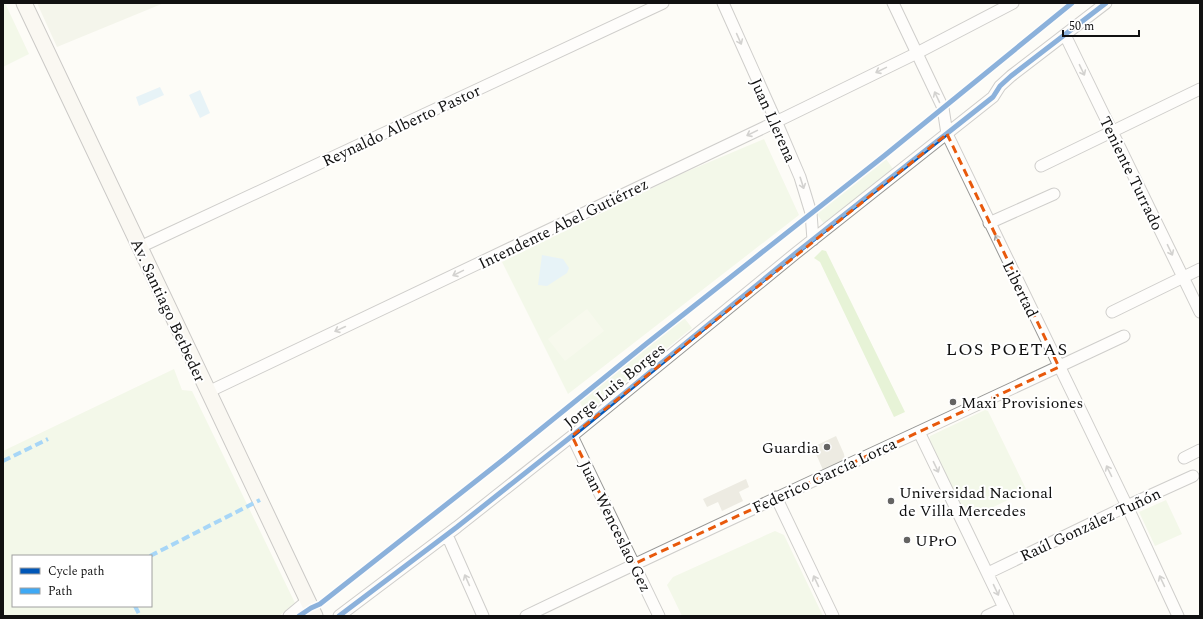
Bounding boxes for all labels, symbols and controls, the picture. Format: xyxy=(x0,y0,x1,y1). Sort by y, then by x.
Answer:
scale bar xyxy=(1063,12,1139,38)
text: 50 m xyxy=(1069,17,1094,36)
one-way arrow xyxy=(736,32,743,44)
one-way arrow xyxy=(1079,63,1086,75)
one-way arrow xyxy=(876,67,888,74)
street label: Juan Llerena xyxy=(744,74,802,167)
street label: Reynaldo Alberto Pastor xyxy=(318,79,485,173)
one-way arrow xyxy=(933,91,940,103)
street label: Teniente Turrado xyxy=(1093,112,1169,235)
one-way arrow xyxy=(746,130,758,137)
street label: Intendente Abel Gutiérrez xyxy=(474,172,653,276)
one-way arrow xyxy=(798,177,806,189)
street label: Av. Santiago Betbeder xyxy=(124,235,212,386)
one-way arrow xyxy=(994,235,1001,247)
one-way arrow xyxy=(1167,243,1174,255)
street label: Libertad xyxy=(996,257,1044,322)
one-way arrow xyxy=(452,270,464,277)
one-way arrow xyxy=(334,326,346,333)
district label: LOS POETAS xyxy=(946,336,1068,363)
street label: Jorge Luis Borges xyxy=(558,337,671,434)
place label: Maxi Provisiones xyxy=(961,391,1083,415)
marker: Maxi Provisiones xyxy=(948,397,958,407)
street label: Federico García Lorca xyxy=(748,432,901,520)
place label: Guardia xyxy=(762,436,819,460)
marker: Guardia xyxy=(822,442,832,452)
street label: Juan Wenceslao Gez xyxy=(573,457,657,596)
one-way arrow xyxy=(933,461,940,473)
one-way arrow xyxy=(1105,465,1112,477)
place label: Universidad Nacional de Villa Mercedes xyxy=(899,481,1053,523)
street label: Raúl González Tuñón xyxy=(1016,482,1165,568)
marker: Universidad Nacional de Villa Mercedes xyxy=(886,496,896,506)
place label: UPrO xyxy=(915,529,957,553)
marker: UPrO xyxy=(902,535,912,545)
legend xyxy=(12,555,152,607)
text: Cycle path xyxy=(48,562,105,581)
one-way arrow xyxy=(462,575,470,587)
one-way arrow xyxy=(812,575,819,587)
one-way arrow xyxy=(1158,575,1165,587)
text: Path xyxy=(48,582,73,601)
one-way arrow xyxy=(993,584,1000,596)

